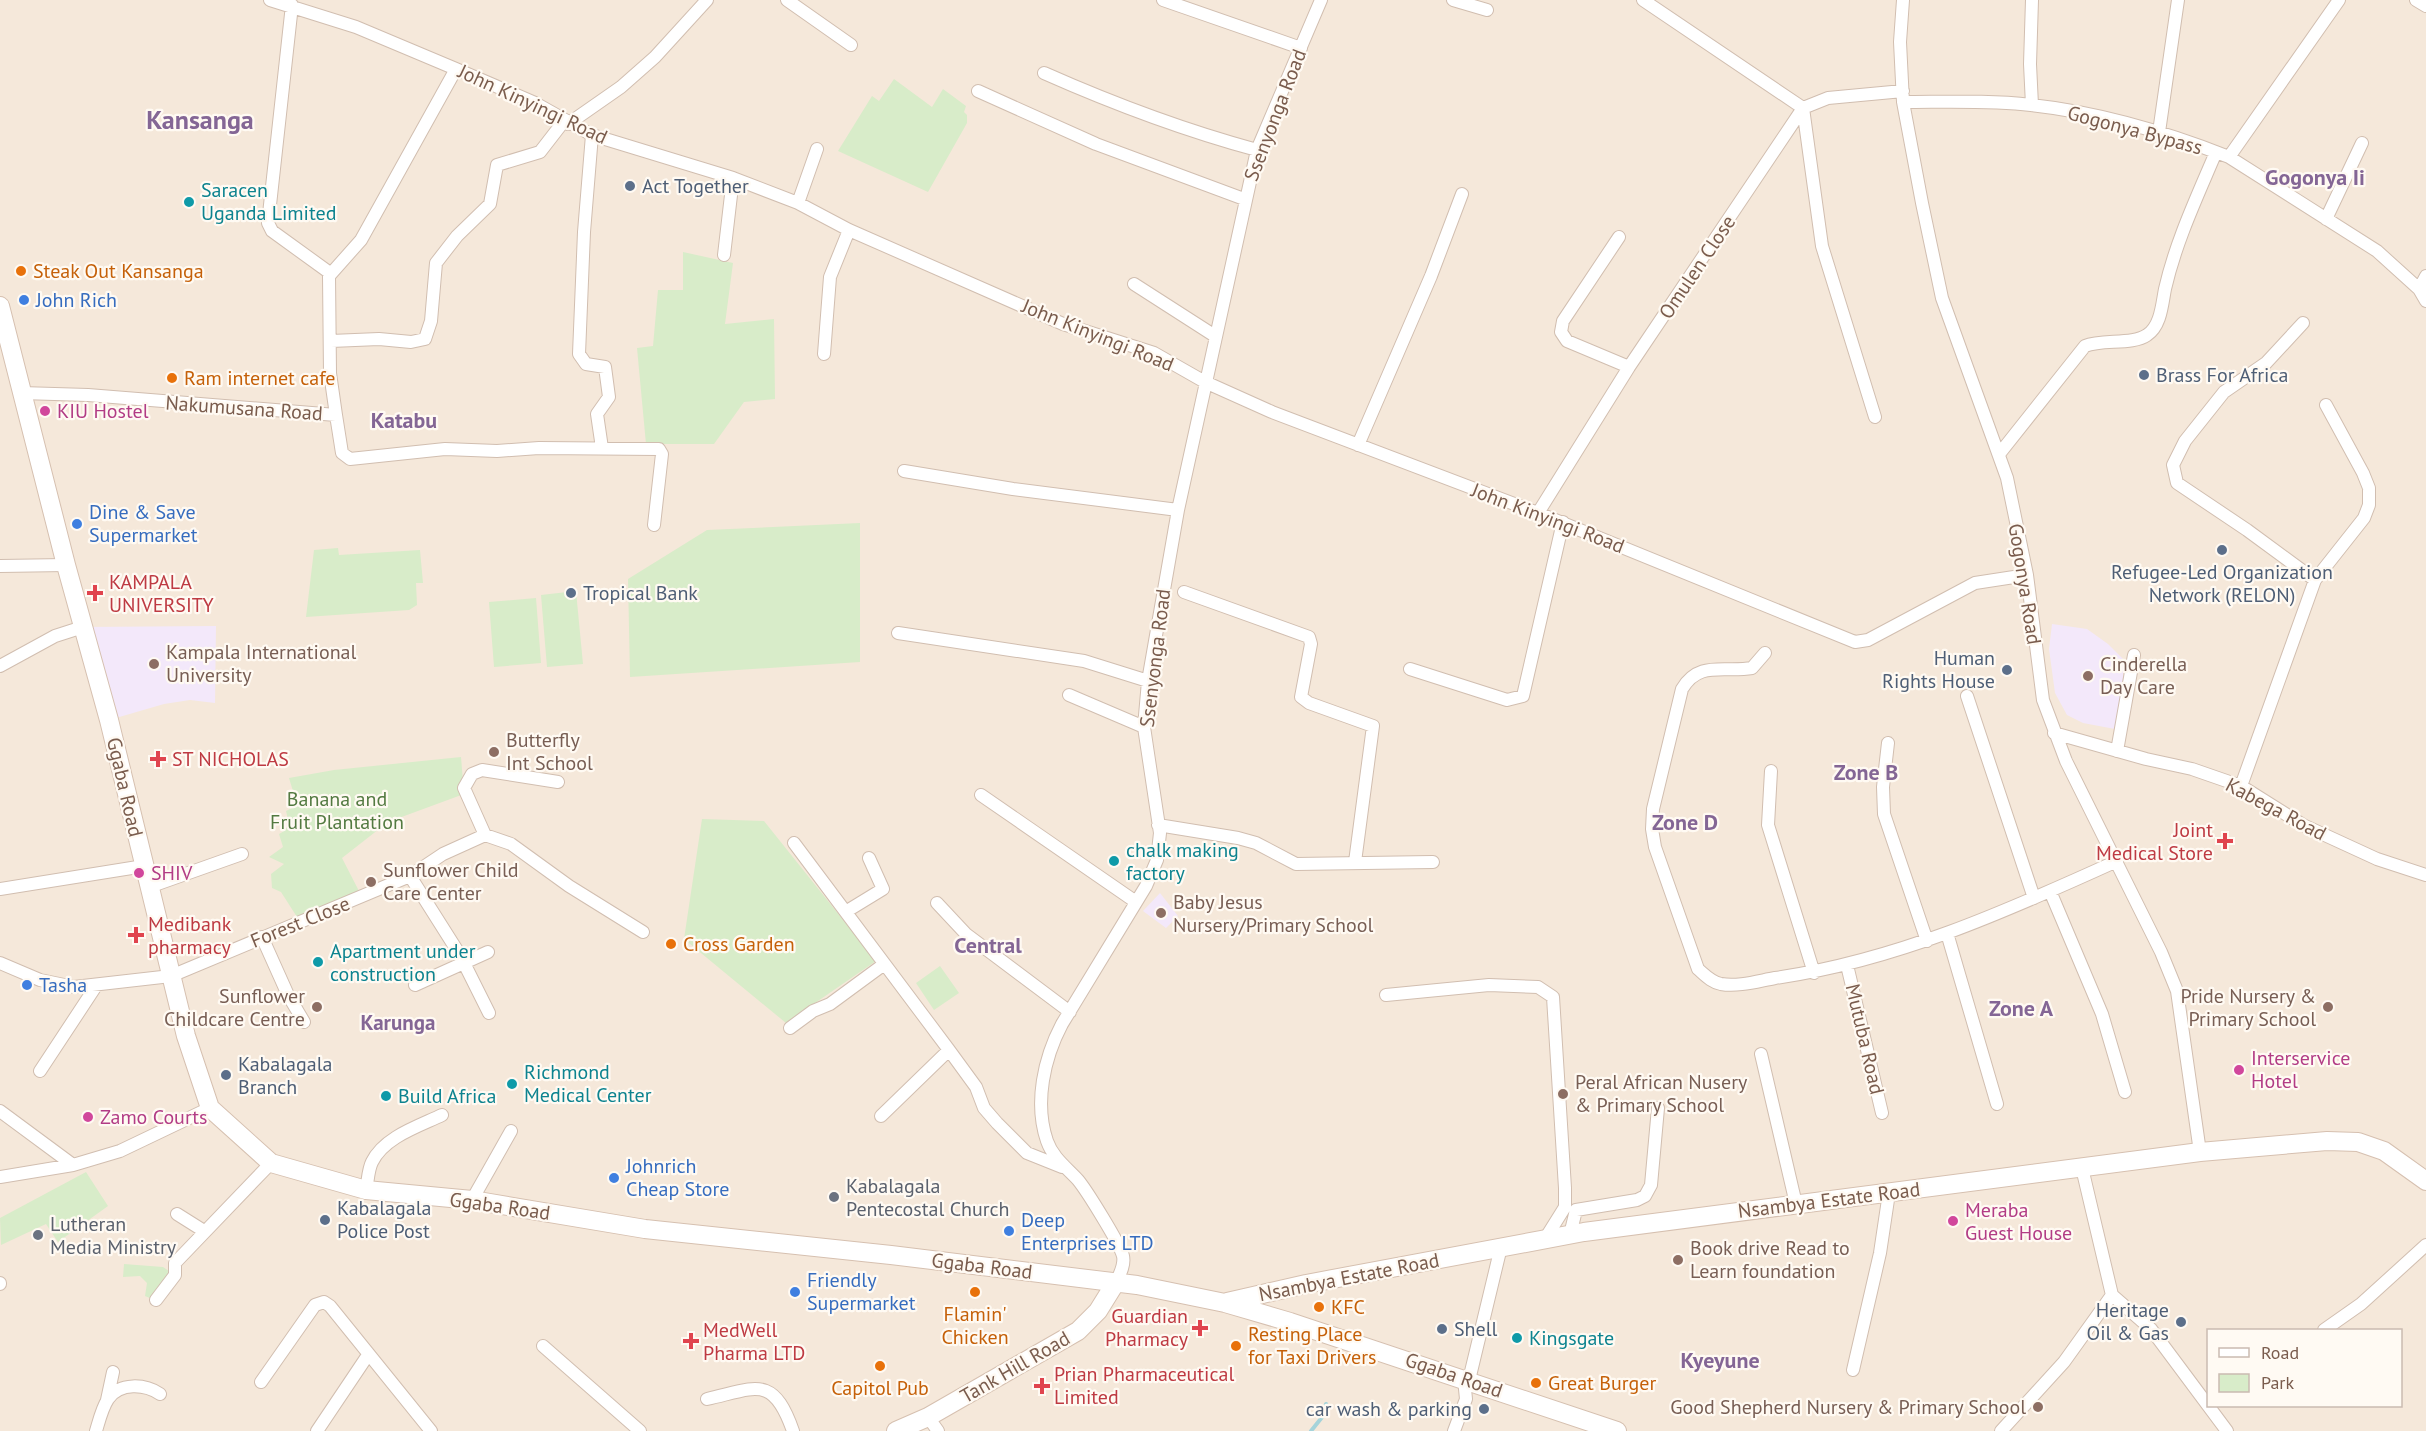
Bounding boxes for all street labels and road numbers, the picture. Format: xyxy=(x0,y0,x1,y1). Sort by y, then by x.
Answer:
street label: Ssenyonga Road xyxy=(1238,45,1312,185)
street label: John Kinyingi Road xyxy=(453,58,612,150)
street label: Gogonya Bypass xyxy=(2065,100,2205,160)
street label: Omulen Close xyxy=(1653,210,1741,324)
street label: John Kinyingi Road xyxy=(1017,292,1178,377)
street label: Nakumusana Road xyxy=(164,390,324,426)
street label: John Kinyingi Road xyxy=(1467,477,1628,559)
street label: Gogonya Road xyxy=(2003,522,2047,646)
street label: Ssenyonga Road xyxy=(1134,587,1176,729)
street label: Ggaba Road xyxy=(101,735,149,839)
street label: Kabega Road xyxy=(2221,772,2331,846)
street label: Forest Close xyxy=(246,890,354,954)
street label: Mutuba Road xyxy=(1840,981,1890,1097)
street label: Nsambya Estate Road xyxy=(1736,1176,1922,1224)
street label: Ggaba Road xyxy=(448,1186,552,1226)
street label: Ggaba Road xyxy=(930,1247,1034,1285)
street label: Nsambya Estate Road xyxy=(1256,1247,1442,1307)
street label: Tank Hill Road xyxy=(956,1325,1074,1409)
street label: Ggaba Road xyxy=(1402,1346,1506,1404)

